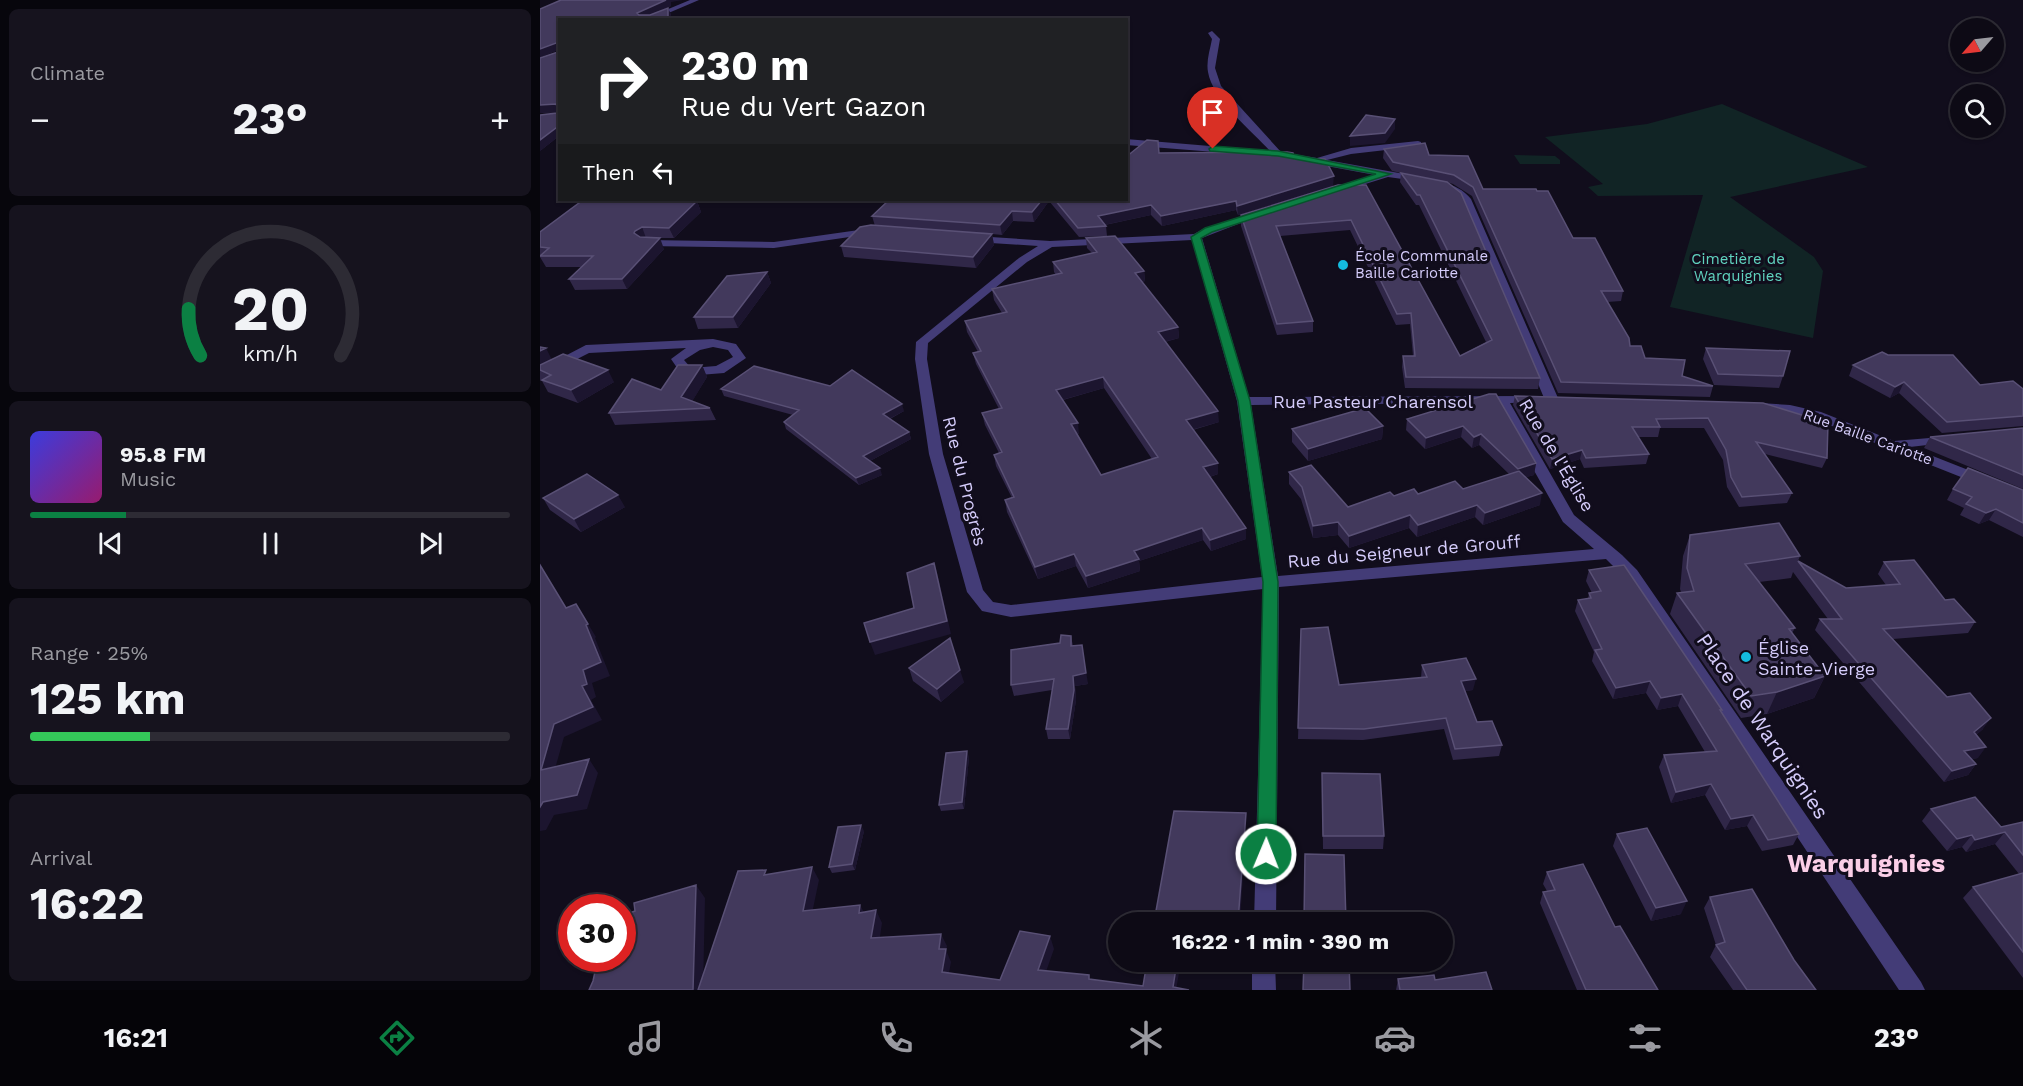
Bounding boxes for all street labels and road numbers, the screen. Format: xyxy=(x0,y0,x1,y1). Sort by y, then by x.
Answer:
street label: Rue Pasteur Charensol xyxy=(1273,391,1474,412)
street label: Rue de l'Église xyxy=(1515,395,1599,515)
street label: Rue Baille Cariotte xyxy=(1801,405,1935,469)
street label: Rue du Progrès xyxy=(939,414,991,548)
street label: Rue du Seigneur de Grouff xyxy=(1287,530,1521,572)
street label: Place de Warquignies xyxy=(1692,629,1834,823)

